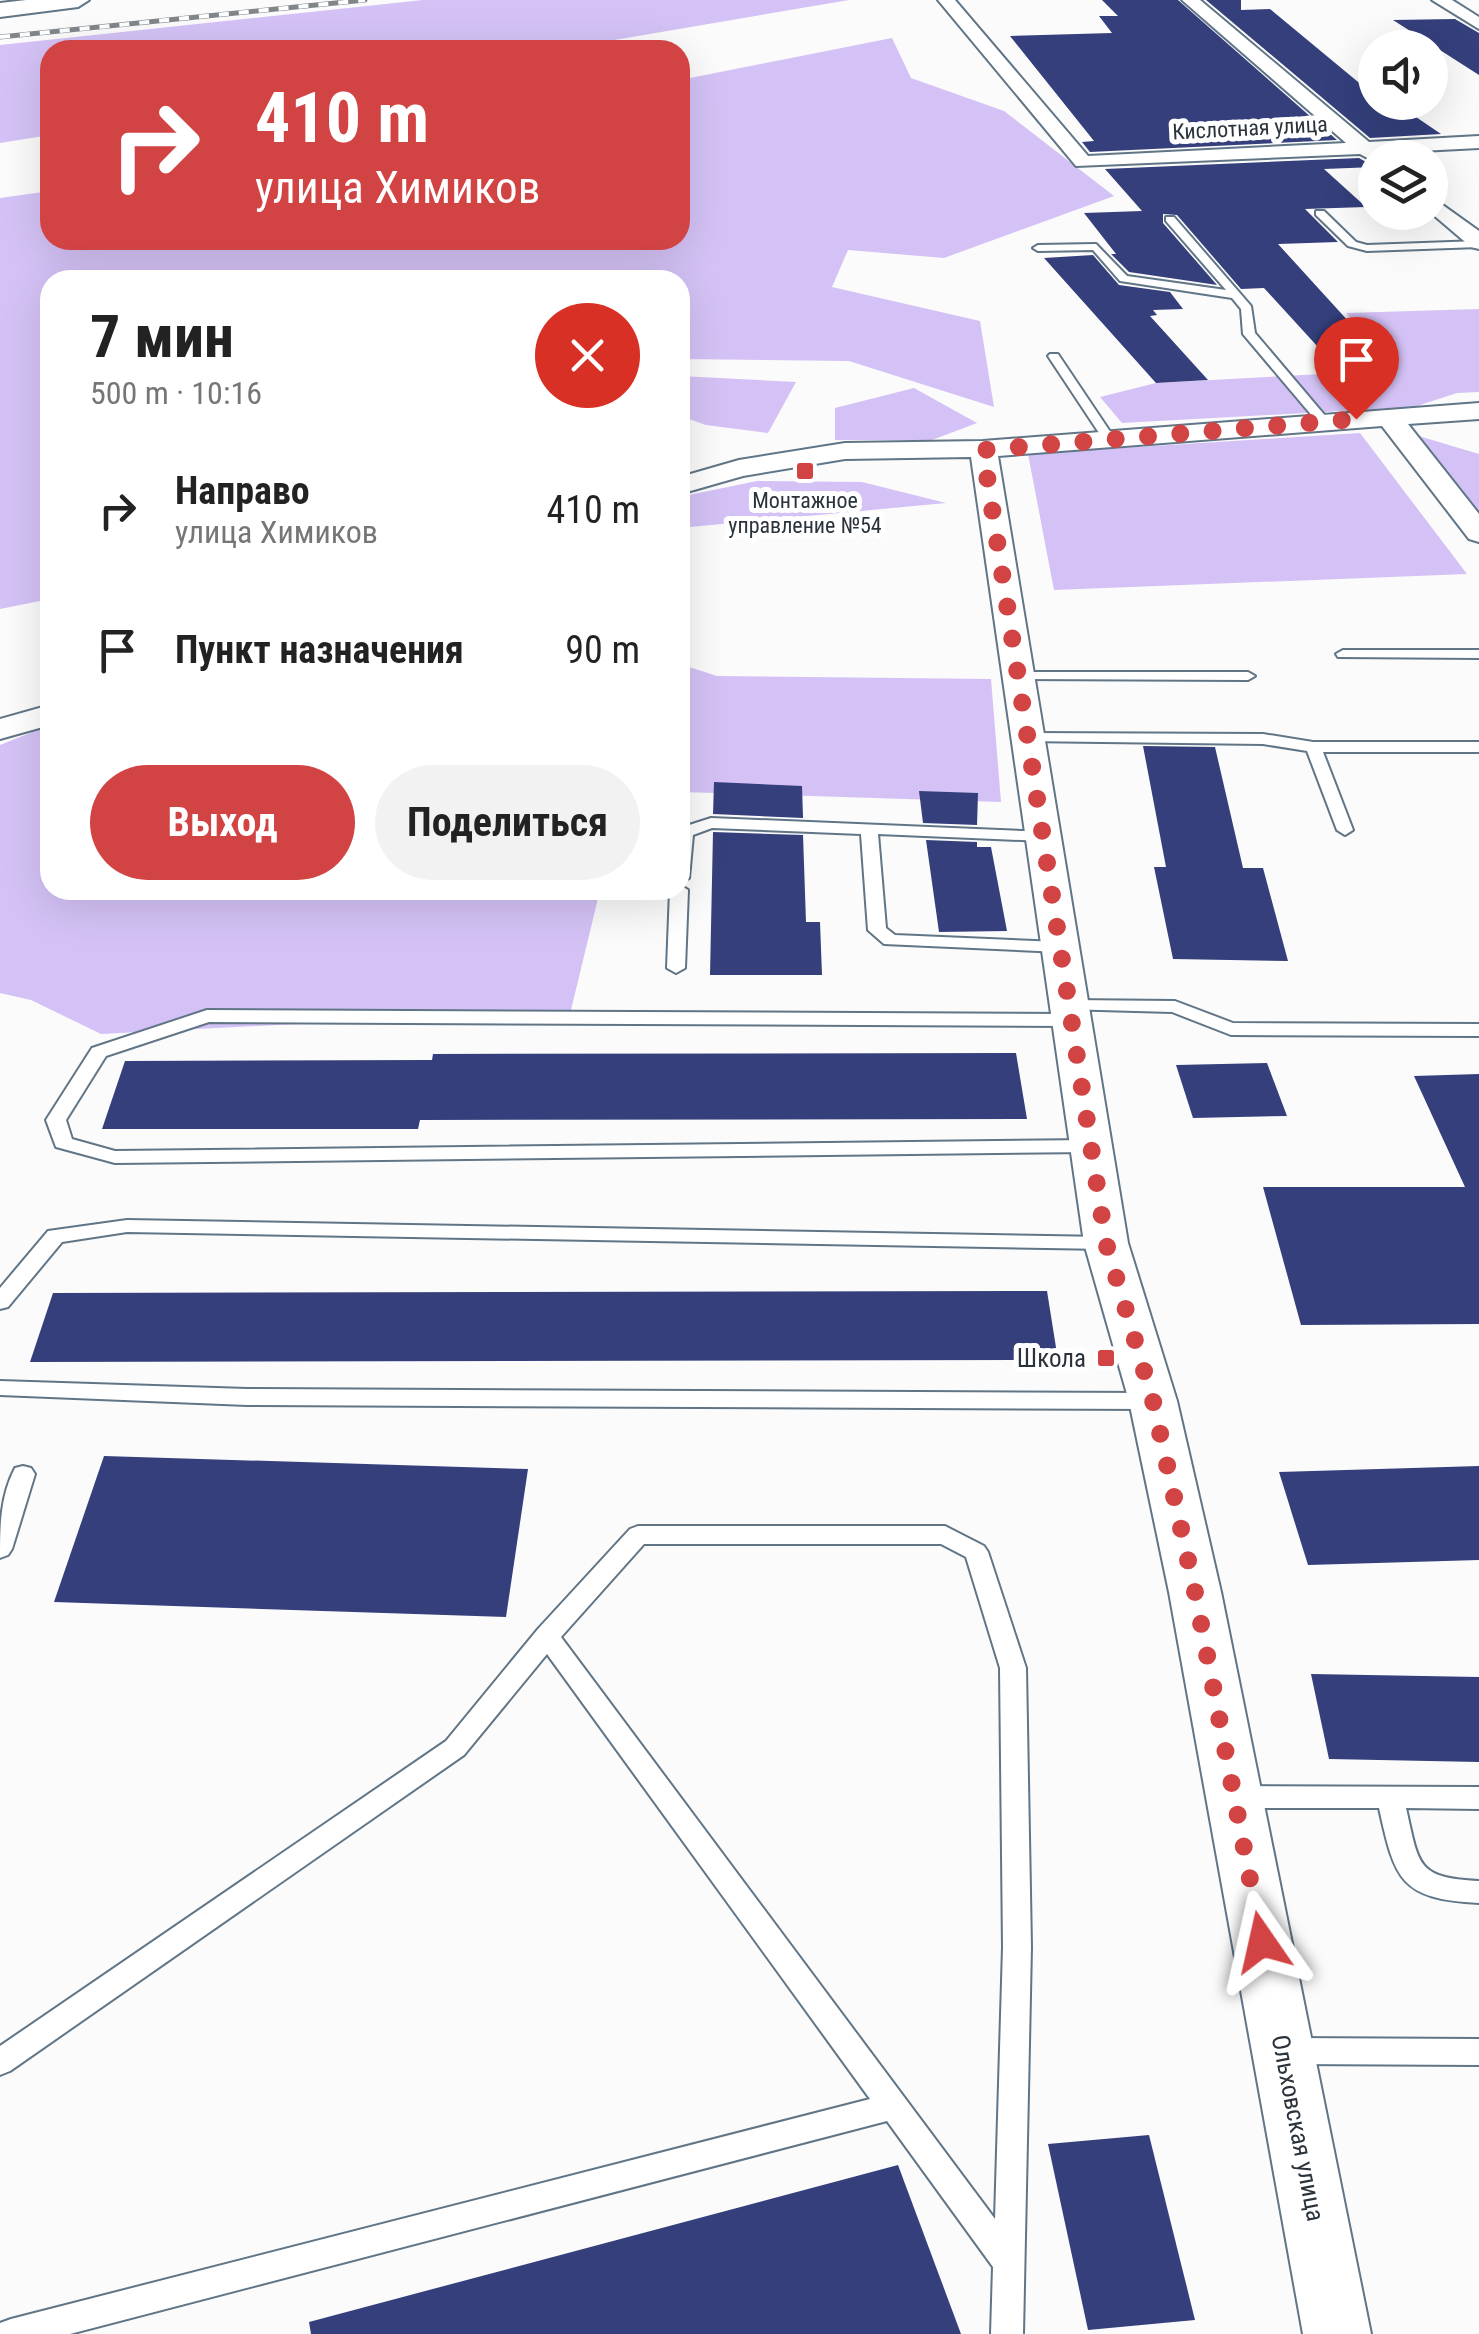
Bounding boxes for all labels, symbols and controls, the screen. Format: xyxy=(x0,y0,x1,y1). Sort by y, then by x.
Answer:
map controls xyxy=(1358,30,1448,230)
button: sound xyxy=(1358,30,1448,120)
text: 410 m xyxy=(255,77,429,159)
icon: right xyxy=(90,80,220,210)
street label: Кислотная улица xyxy=(1172,111,1328,145)
button: layers xyxy=(1358,140,1448,230)
text: улица Химиков xyxy=(255,161,540,214)
text: 7 мин xyxy=(90,301,234,372)
button: close xyxy=(535,303,640,408)
pin xyxy=(1314,317,1399,420)
icon: arrive xyxy=(1329,332,1384,387)
text: 500 m · 10:16 xyxy=(90,374,262,412)
marker: Монтажное управление №54 xyxy=(794,460,816,482)
text: Направо xyxy=(175,469,310,513)
icon: right xyxy=(90,483,145,538)
text: 410 m xyxy=(546,488,640,532)
place label: Монтажное управление №54 xyxy=(728,488,882,538)
text: улица Химиков xyxy=(175,513,378,551)
icon: arrive xyxy=(90,623,145,678)
text: Пункт назначения xyxy=(175,628,464,672)
text: 90 m xyxy=(565,628,640,672)
button: Выход xyxy=(90,765,355,880)
button: Поделиться xyxy=(375,765,640,880)
place label: Школа xyxy=(1017,1344,1086,1373)
marker: Школа xyxy=(1095,1347,1117,1369)
position arrow xyxy=(1210,1890,1314,1994)
street label: Ольховская улица xyxy=(1266,2032,1330,2224)

